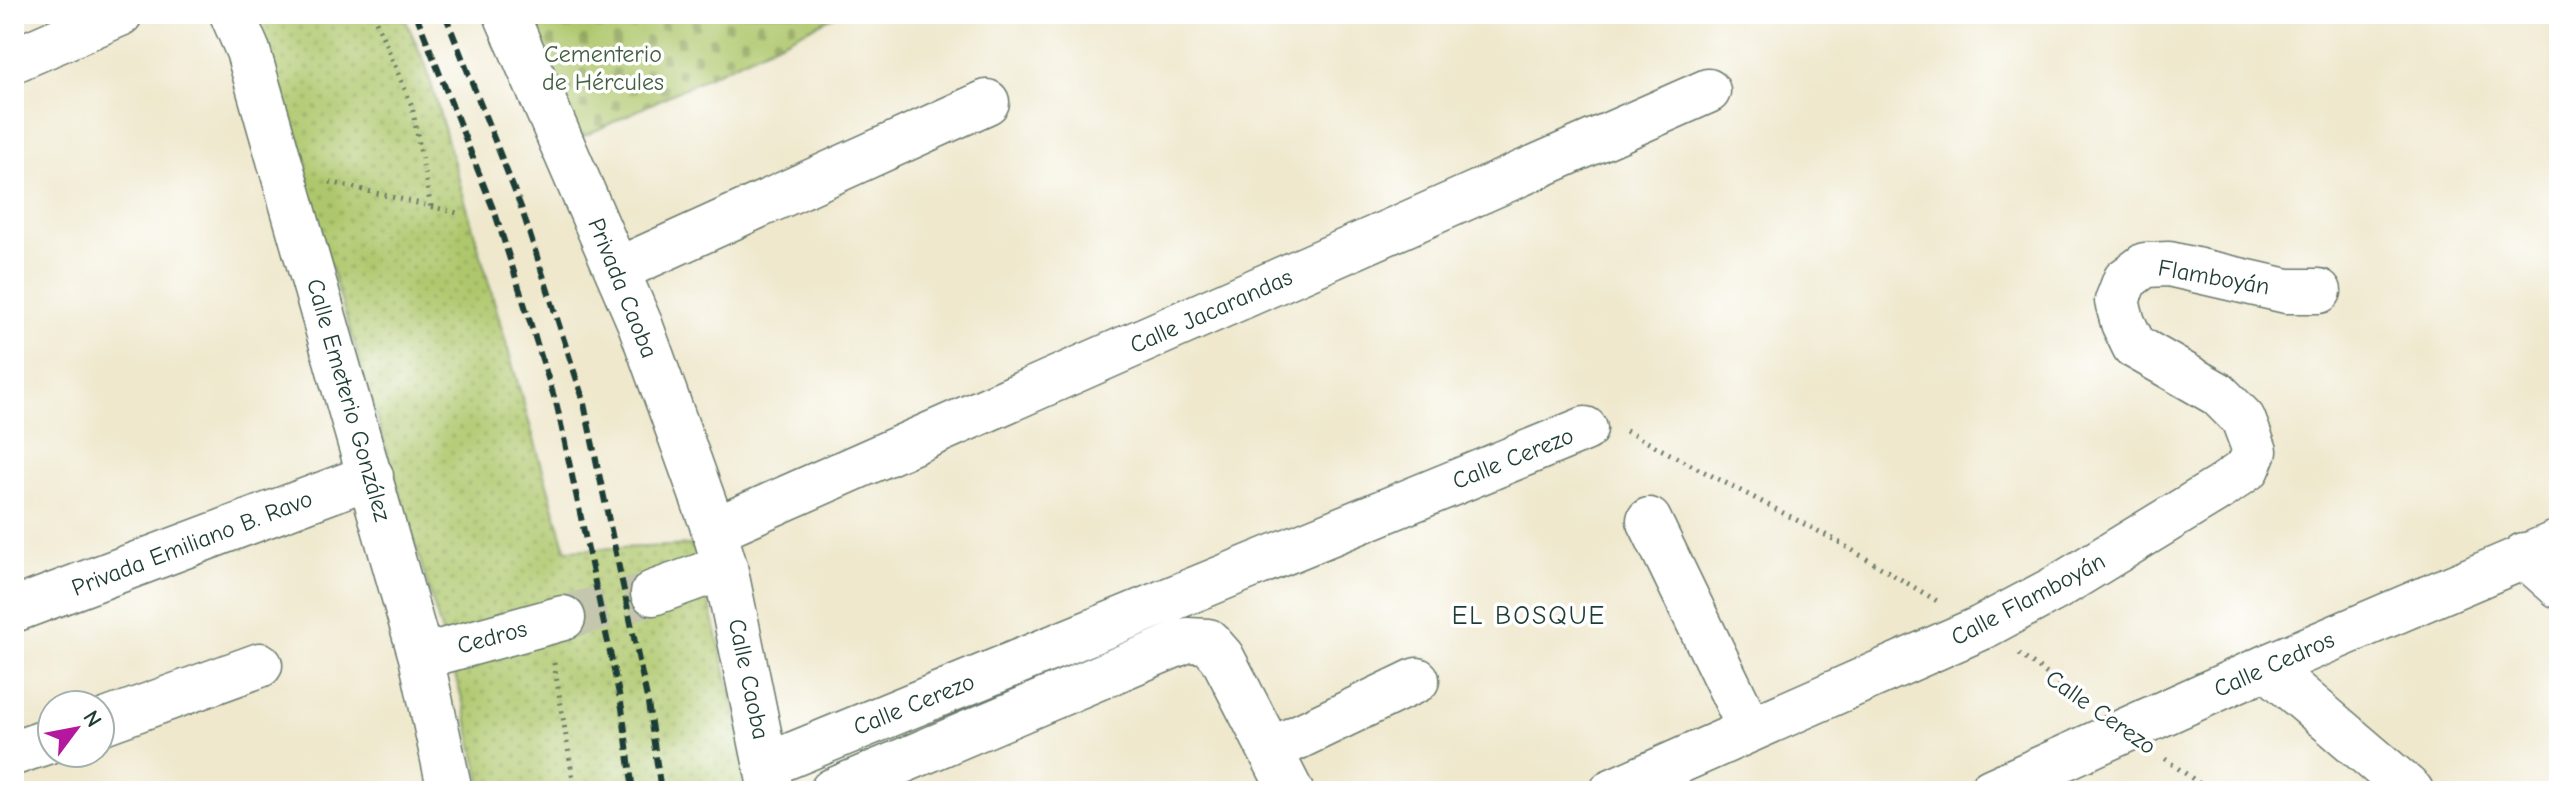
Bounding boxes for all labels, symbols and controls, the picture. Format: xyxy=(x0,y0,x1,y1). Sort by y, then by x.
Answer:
park label: Cementerio de Hércules xyxy=(542,40,664,96)
street label: Privada Caoba xyxy=(582,214,664,362)
street label: Flamboyán xyxy=(2156,253,2272,301)
street label: Calle Jacarandas xyxy=(1125,263,1297,359)
street label: Calle Emeterio González xyxy=(301,276,397,525)
street label: Calle Cerezo xyxy=(1448,421,1578,495)
street label: Privada Emiliano B. Ravo xyxy=(68,484,316,602)
street label: Calle Flamboyán xyxy=(1946,547,2110,651)
district label: EL BOSQUE xyxy=(1452,601,1606,631)
street label: Cedros xyxy=(454,614,530,660)
street label: Calle Caoba xyxy=(723,616,775,742)
street label: Calle Cedros xyxy=(2209,625,2339,703)
street label: Calle Cerezo xyxy=(2041,664,2161,760)
street label: Calle Cerezo xyxy=(849,667,979,741)
north arrow xyxy=(36,689,116,769)
text: N xyxy=(77,706,107,732)

